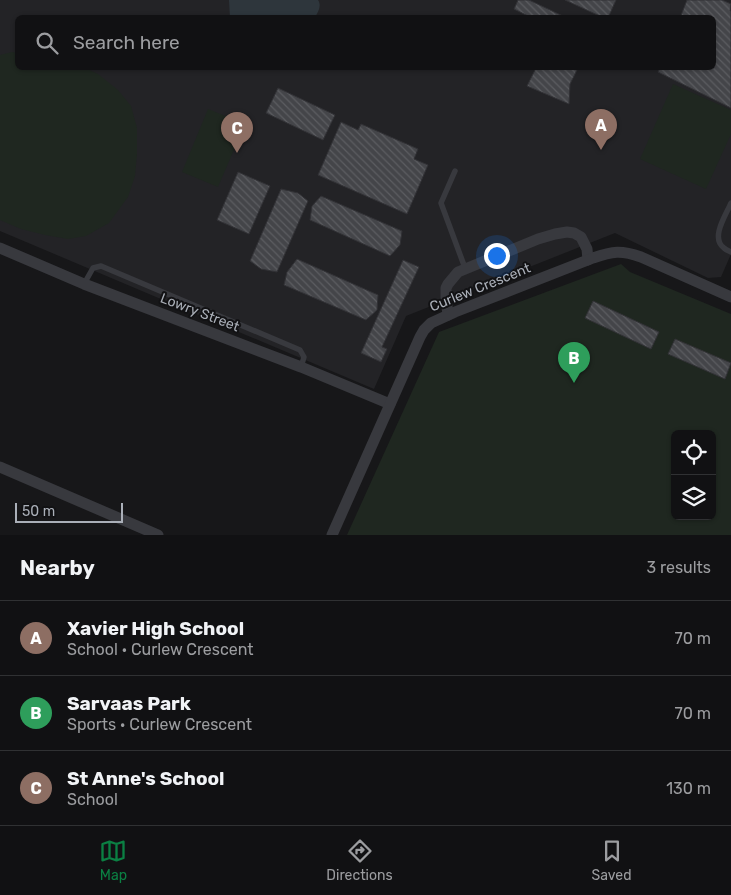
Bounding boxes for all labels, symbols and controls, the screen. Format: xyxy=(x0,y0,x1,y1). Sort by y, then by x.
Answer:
search box xyxy=(15,15,716,70)
icon: search xyxy=(33,29,61,57)
text: Search here xyxy=(73,31,180,54)
pin: A xyxy=(585,109,617,150)
pin: C xyxy=(221,112,253,153)
your location xyxy=(484,243,510,269)
street label: Curlew Crescent xyxy=(427,259,534,315)
street label: Lowry Street xyxy=(158,290,242,336)
pin: B xyxy=(558,342,590,383)
map controls xyxy=(671,430,716,520)
button: locate xyxy=(671,430,716,475)
button: layers xyxy=(671,475,716,520)
scale bar xyxy=(15,500,122,523)
text: 50 m xyxy=(22,503,55,520)
text: Nearby xyxy=(20,555,95,580)
text: 3 results xyxy=(646,558,711,577)
text: Xavier High School xyxy=(67,617,244,640)
text: A xyxy=(30,629,42,648)
text: 70 m xyxy=(674,629,711,648)
text: School · Curlew Crescent xyxy=(67,640,254,659)
text: Sarvaas Park xyxy=(67,692,191,715)
text: B xyxy=(30,704,42,723)
text: 70 m xyxy=(674,704,711,723)
text: Sports · Curlew Crescent xyxy=(67,715,252,734)
text: St Anne's School xyxy=(67,767,225,790)
text: C xyxy=(30,779,42,798)
text: 130 m xyxy=(666,779,711,798)
text: School xyxy=(67,790,118,809)
tab: Map xyxy=(99,837,127,884)
tab: Directions xyxy=(326,837,393,884)
tab: Saved xyxy=(592,837,632,884)

